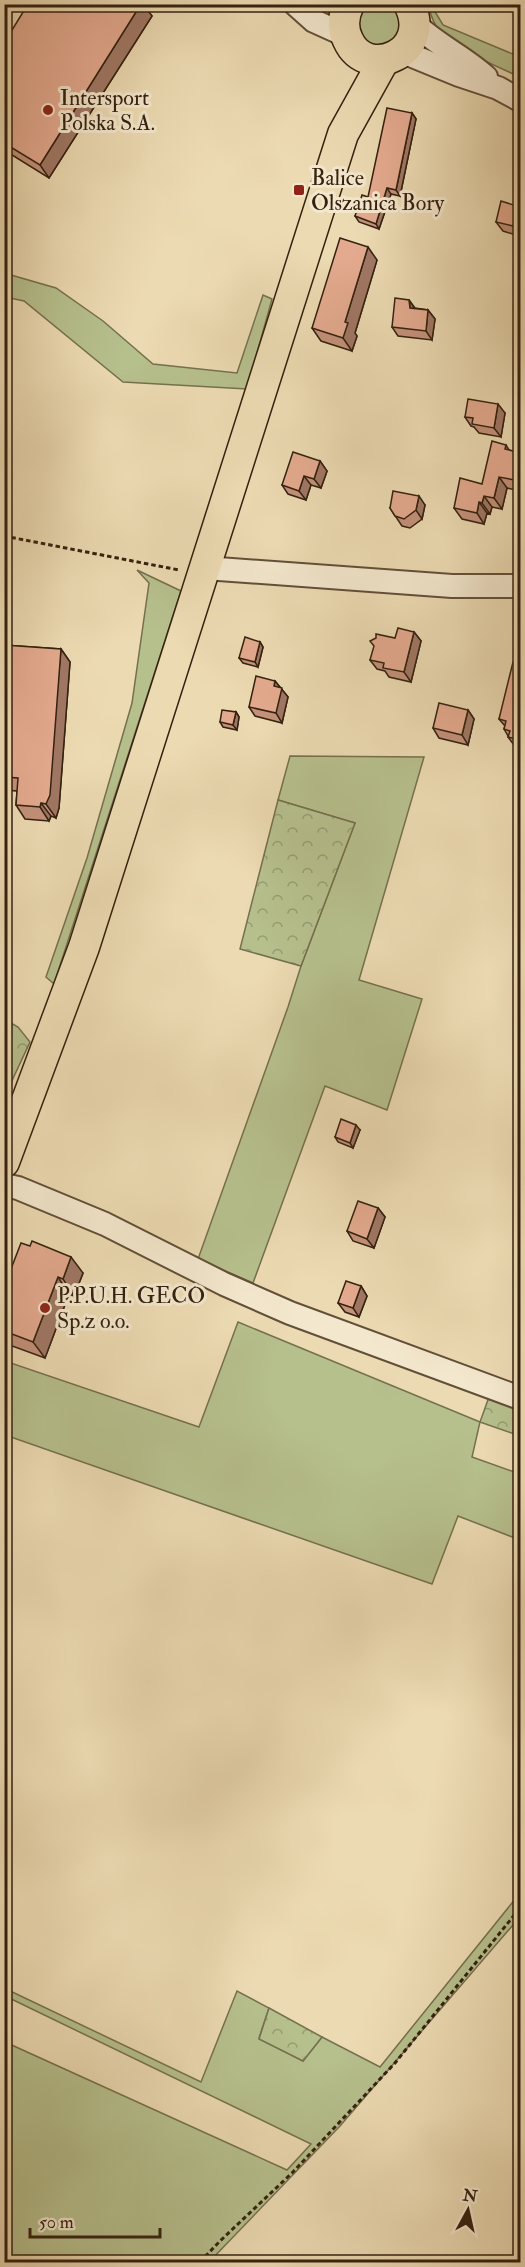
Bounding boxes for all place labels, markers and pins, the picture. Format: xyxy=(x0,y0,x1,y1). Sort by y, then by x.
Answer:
place label: Intersport Polska S.A. xyxy=(60,84,155,137)
marker: Intersport Polska S.A. xyxy=(41,103,55,117)
place label: Balice Olszanica Bory xyxy=(311,164,445,217)
marker: Balice Olszanica Bory xyxy=(292,183,306,197)
place label: P.P.U.H. GECO Sp.z o.o. xyxy=(57,1282,205,1336)
marker: P.P.U.H. GECO Sp.z o.o. xyxy=(38,1301,52,1315)

